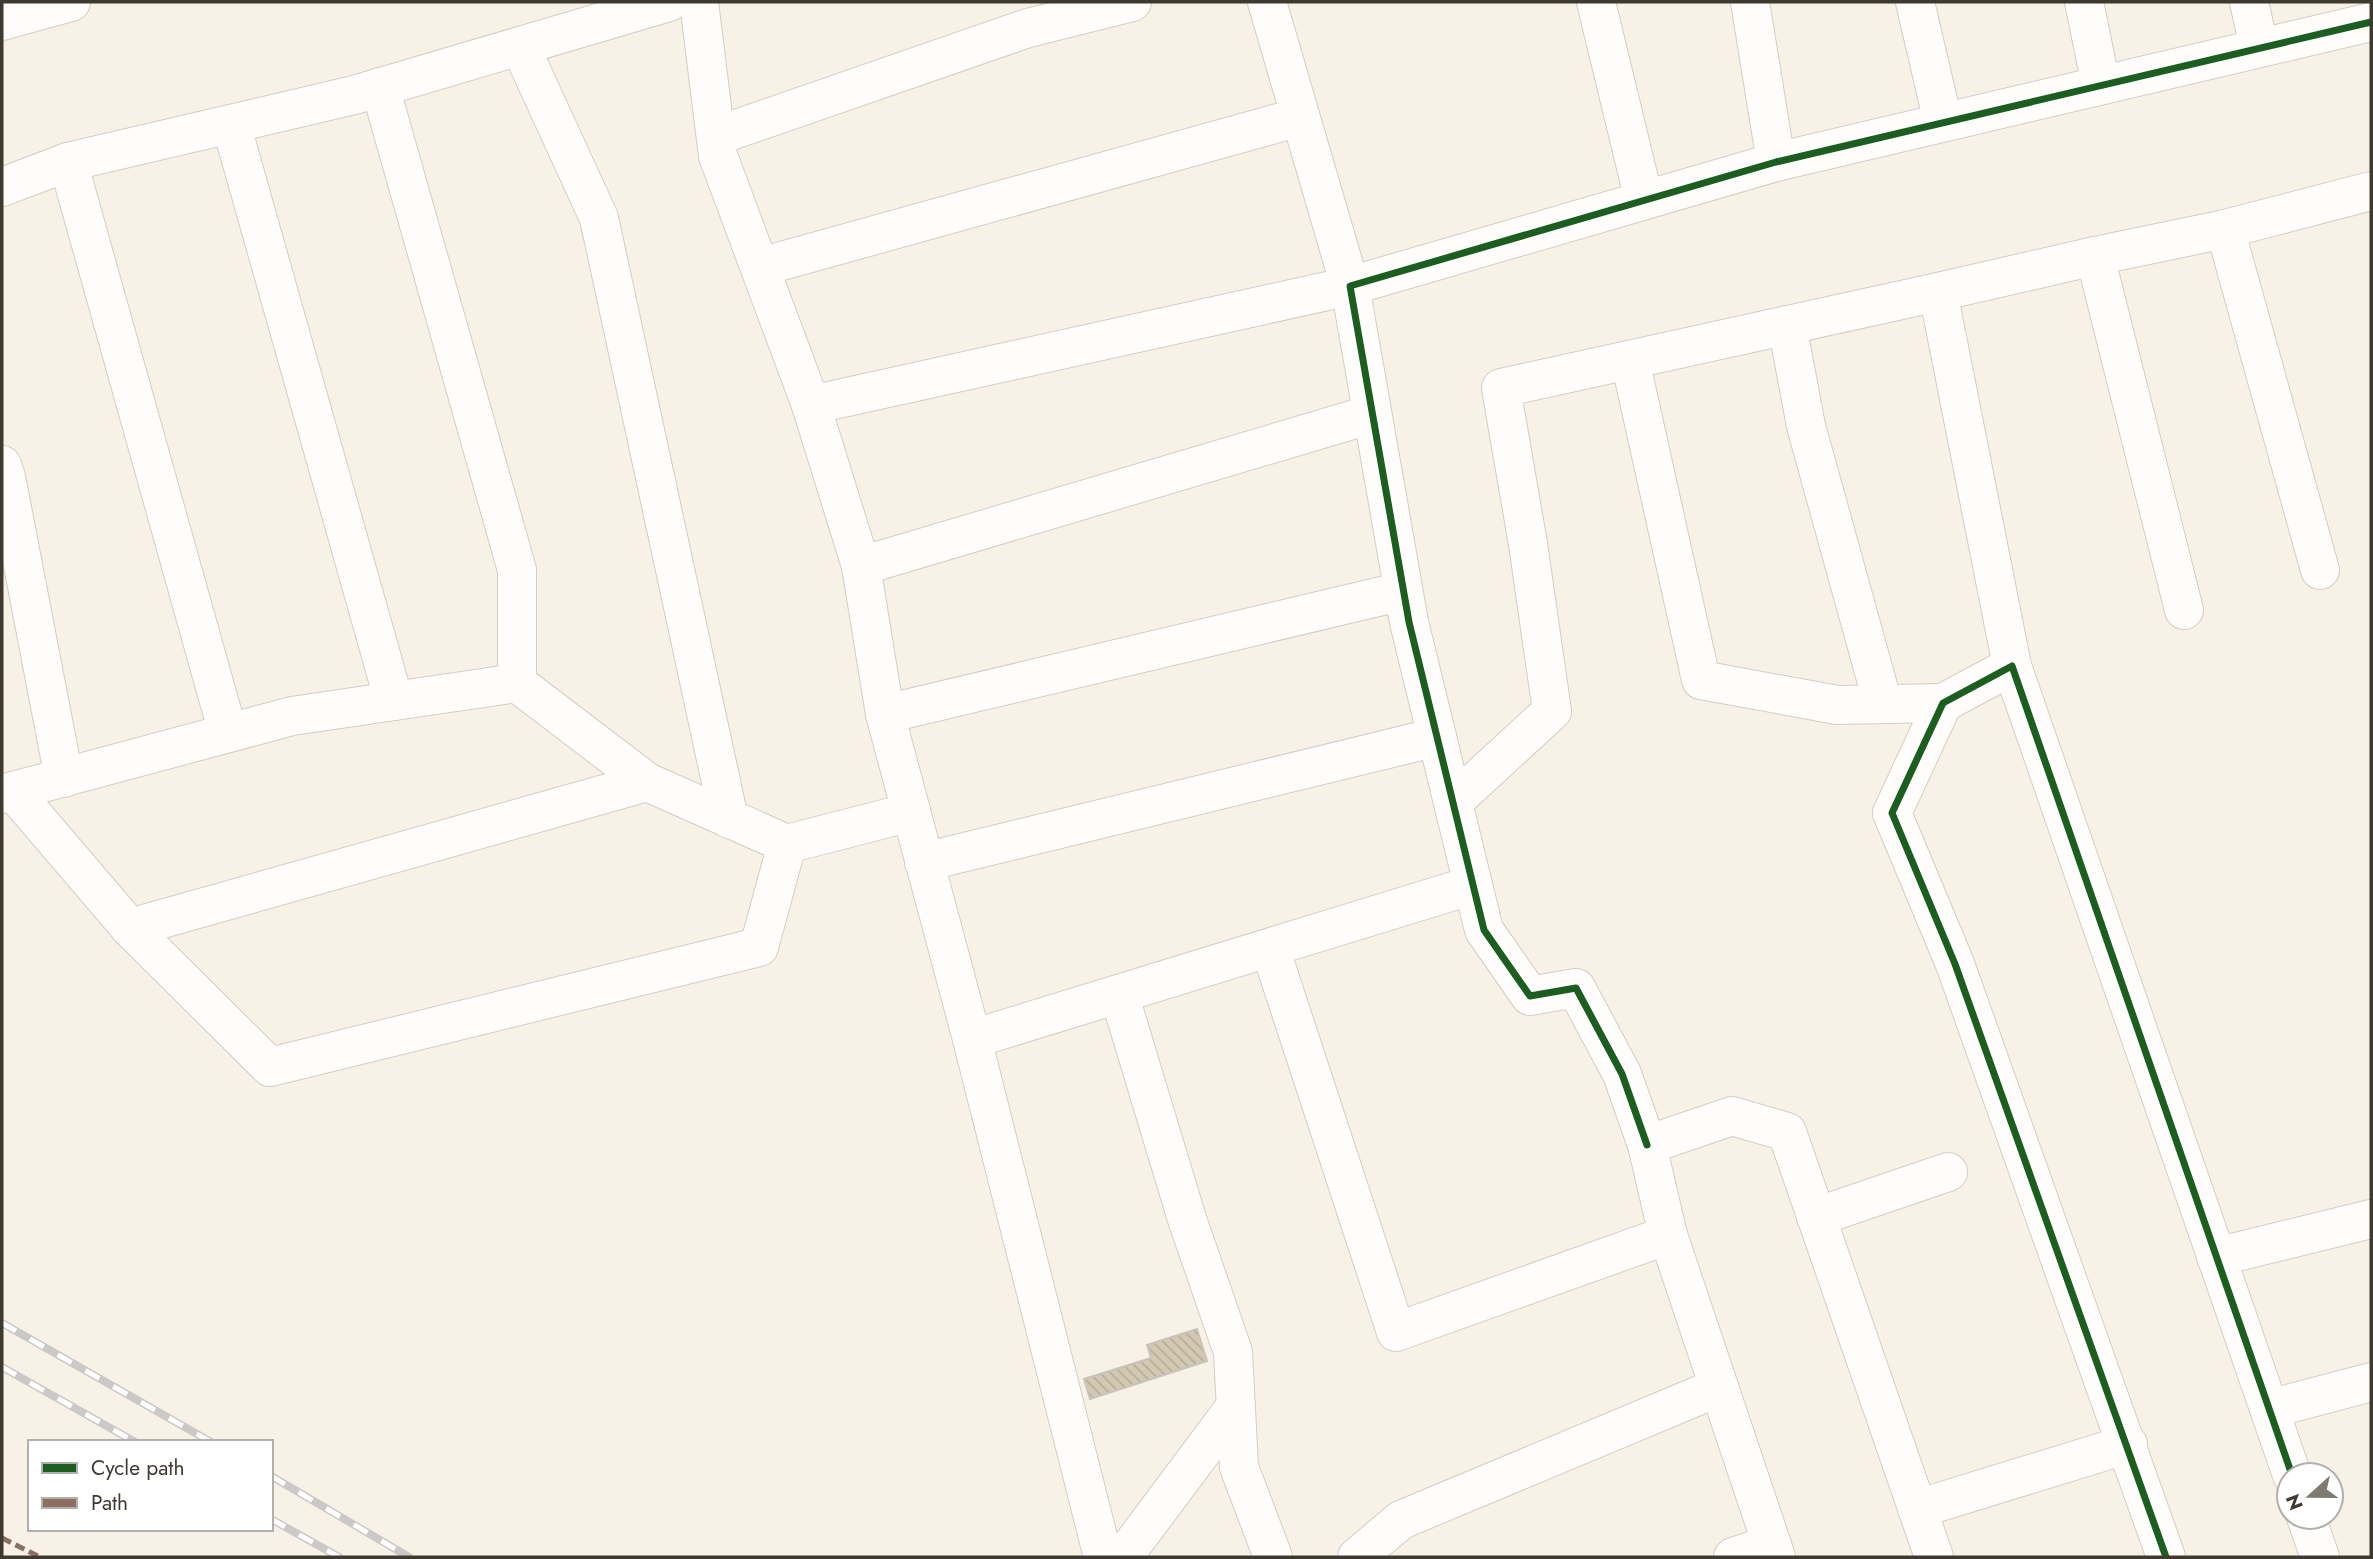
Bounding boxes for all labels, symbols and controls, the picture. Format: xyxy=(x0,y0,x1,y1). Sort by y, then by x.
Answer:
legend xyxy=(28,1440,273,1531)
text: Cycle path xyxy=(91,1453,184,1483)
north arrow xyxy=(2275,1461,2345,1531)
text: Path xyxy=(91,1488,128,1518)
text: N xyxy=(2279,1490,2310,1514)

